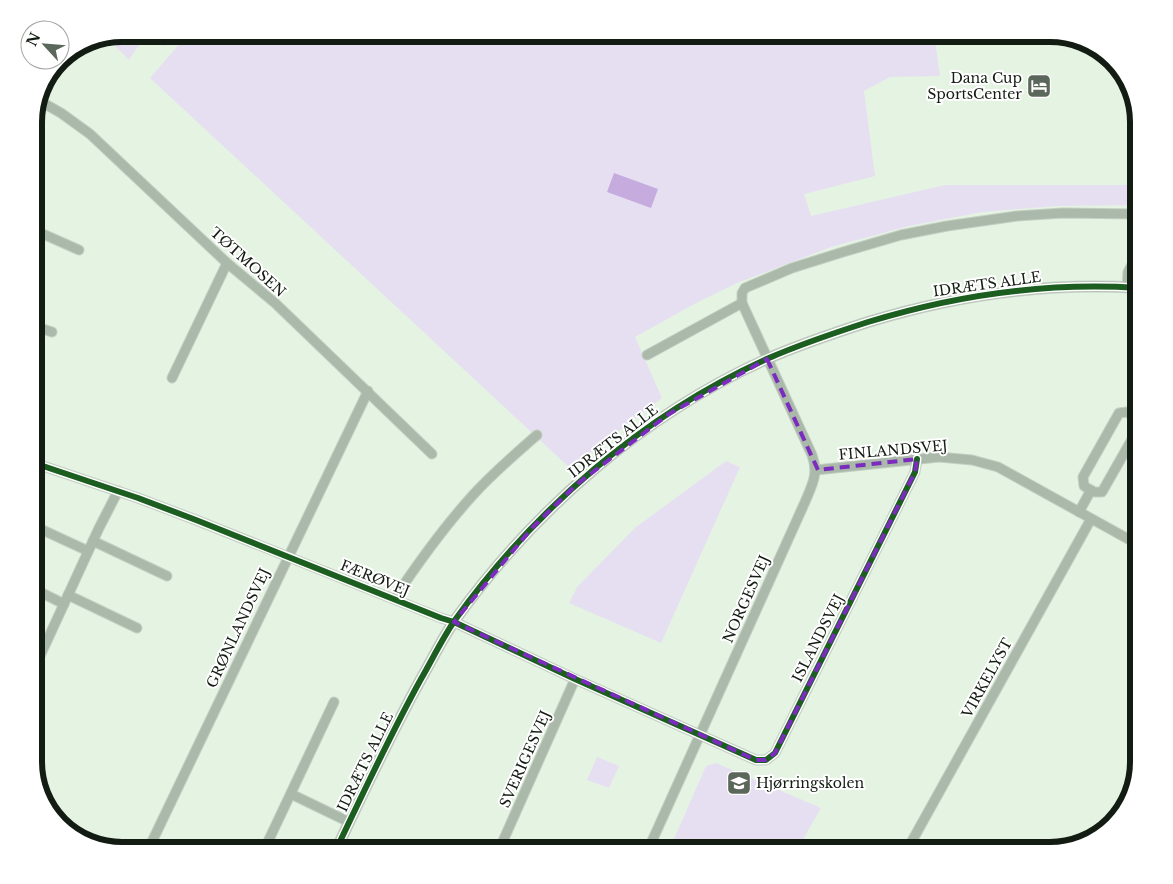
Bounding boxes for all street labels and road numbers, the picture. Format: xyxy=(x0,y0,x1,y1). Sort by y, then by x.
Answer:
street label: TØTMOSEN xyxy=(206,223,290,301)
street label: IDRÆTS ALLE xyxy=(932,268,1042,300)
street label: IDRÆTS ALLE xyxy=(565,400,661,482)
street label: FINLANDSVEJ xyxy=(838,436,948,464)
street label: NORGESVEJ xyxy=(719,552,773,646)
street label: FÆRØVEJ xyxy=(338,556,412,600)
street label: GRØNLANDSVEJ xyxy=(202,565,274,691)
street label: ISLANDSVEJ xyxy=(788,591,848,685)
street label: VIRKELYST xyxy=(957,635,1016,722)
street label: SVERIGESVEJ xyxy=(495,708,555,810)
street label: IDRÆTS ALLE xyxy=(333,709,397,815)

